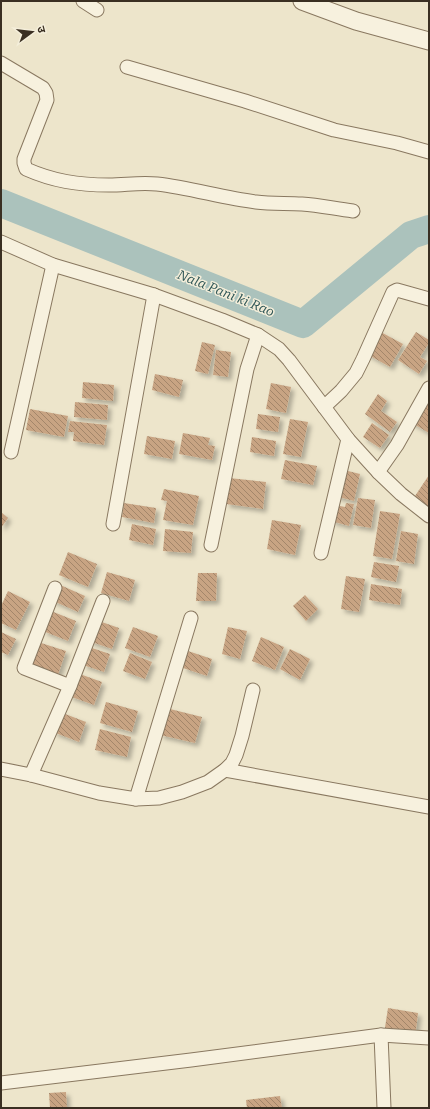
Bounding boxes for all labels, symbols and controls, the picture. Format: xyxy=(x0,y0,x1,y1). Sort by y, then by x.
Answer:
north arrow xyxy=(12,12,52,52)
text: उ xyxy=(34,25,48,35)
water label: Nala Pani ki Rao xyxy=(175,266,277,319)

